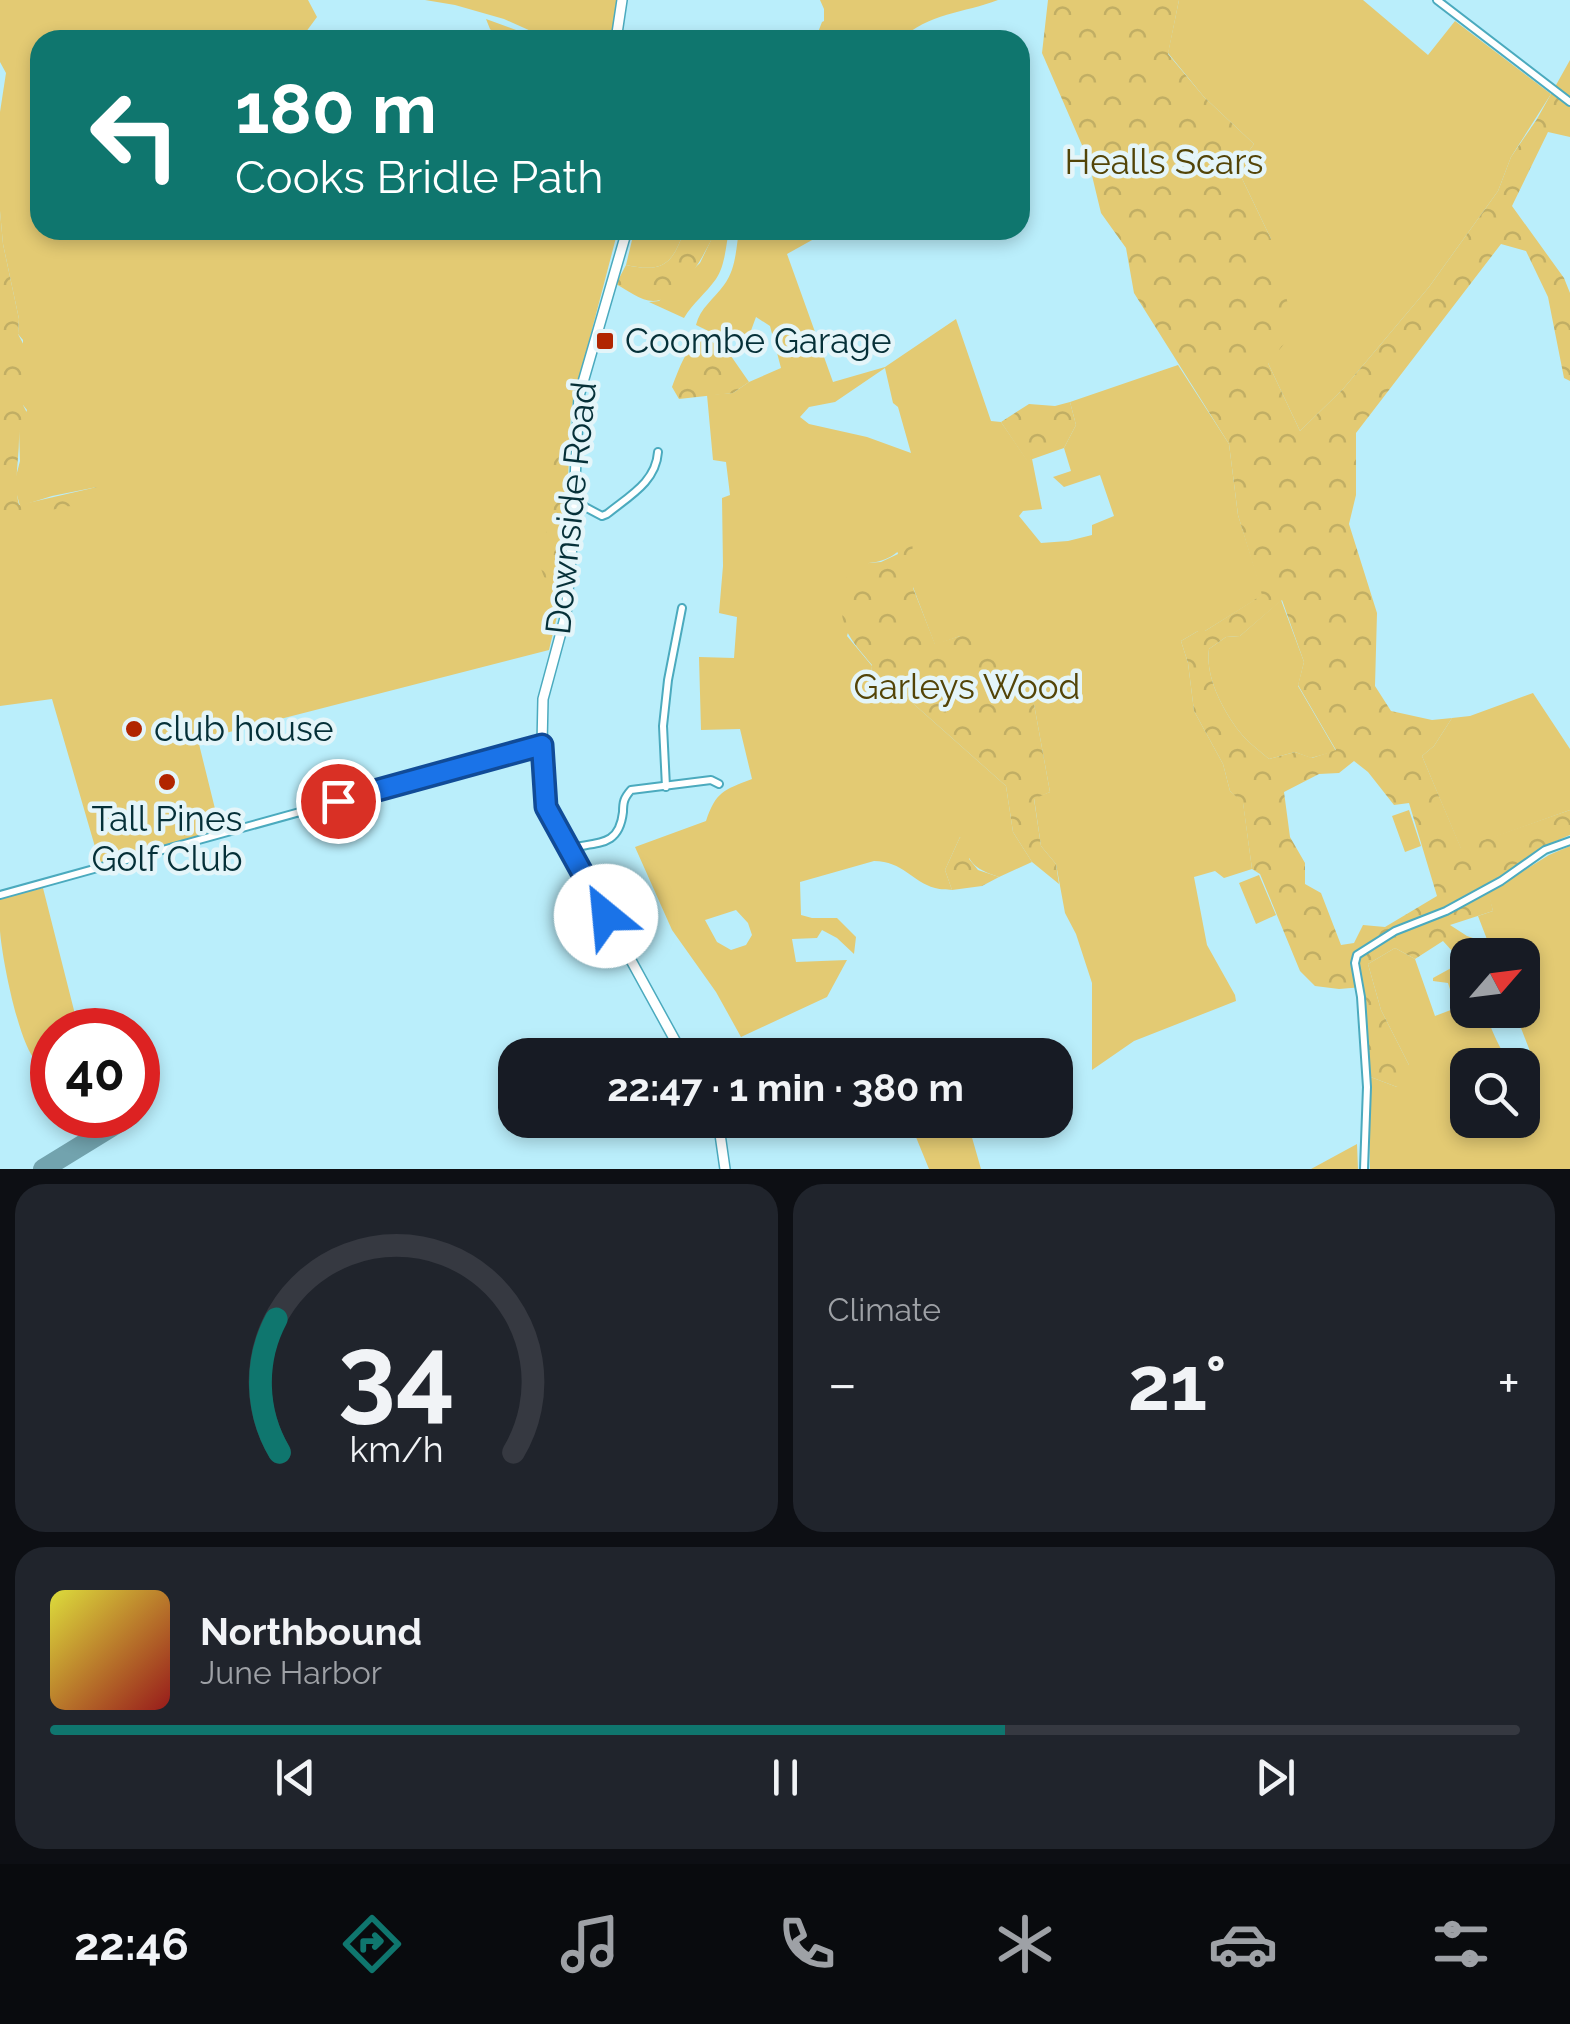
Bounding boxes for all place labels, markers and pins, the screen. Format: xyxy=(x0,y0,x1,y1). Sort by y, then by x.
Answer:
place label: Coombe Garage xyxy=(625,320,892,361)
marker: Coombe Garage xyxy=(594,330,616,352)
place label: club house xyxy=(154,708,334,749)
marker: club house xyxy=(123,718,145,740)
pin xyxy=(296,759,381,844)
marker: Tall Pines Golf Club xyxy=(156,771,178,793)
place label: Tall Pines Golf Club xyxy=(91,798,243,879)

